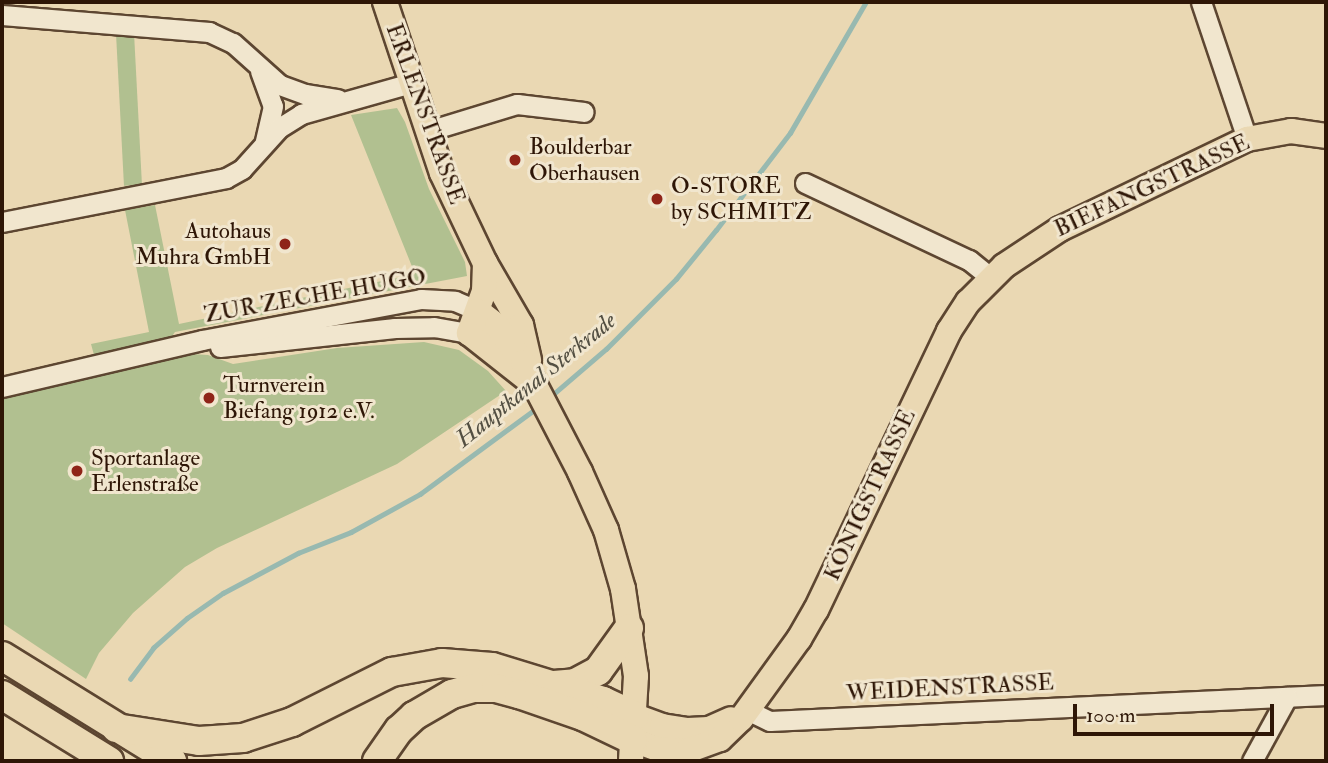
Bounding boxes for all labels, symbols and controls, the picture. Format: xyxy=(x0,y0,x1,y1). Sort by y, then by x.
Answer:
street label: ERLENSTRASSE xyxy=(380,20,470,208)
street label: BIEFANGSTRASSE xyxy=(1050,129,1254,243)
place label: Boulderbar Oberhausen xyxy=(529,133,640,187)
marker: Boulderbar Oberhausen xyxy=(507,152,523,168)
place label: O-STORE by SCHMITZ xyxy=(671,172,811,226)
marker: O-STORE by SCHMITZ xyxy=(649,191,665,207)
place label: Autohaus Muhra GmbH xyxy=(135,217,271,271)
marker: Autohaus Muhra GmbH xyxy=(277,236,293,252)
street label: ZUR ZECHE HUGO xyxy=(202,263,428,329)
water label: Hauptkanal Sterkrade xyxy=(450,306,622,454)
place label: Turnverein Biefang 1912 e.V. xyxy=(223,371,375,425)
marker: Turnverein Biefang 1912 e.V. xyxy=(201,390,217,406)
street label: KÖNIGSTRASSE xyxy=(818,405,922,585)
place label: Sportanlage Erlenstraße xyxy=(91,444,200,498)
marker: Sportanlage Erlenstraße xyxy=(69,463,85,479)
street label: WEIDENSTRASSE xyxy=(845,669,1055,707)
scale bar xyxy=(1076,690,1277,734)
text: 100 m xyxy=(1086,702,1136,729)

